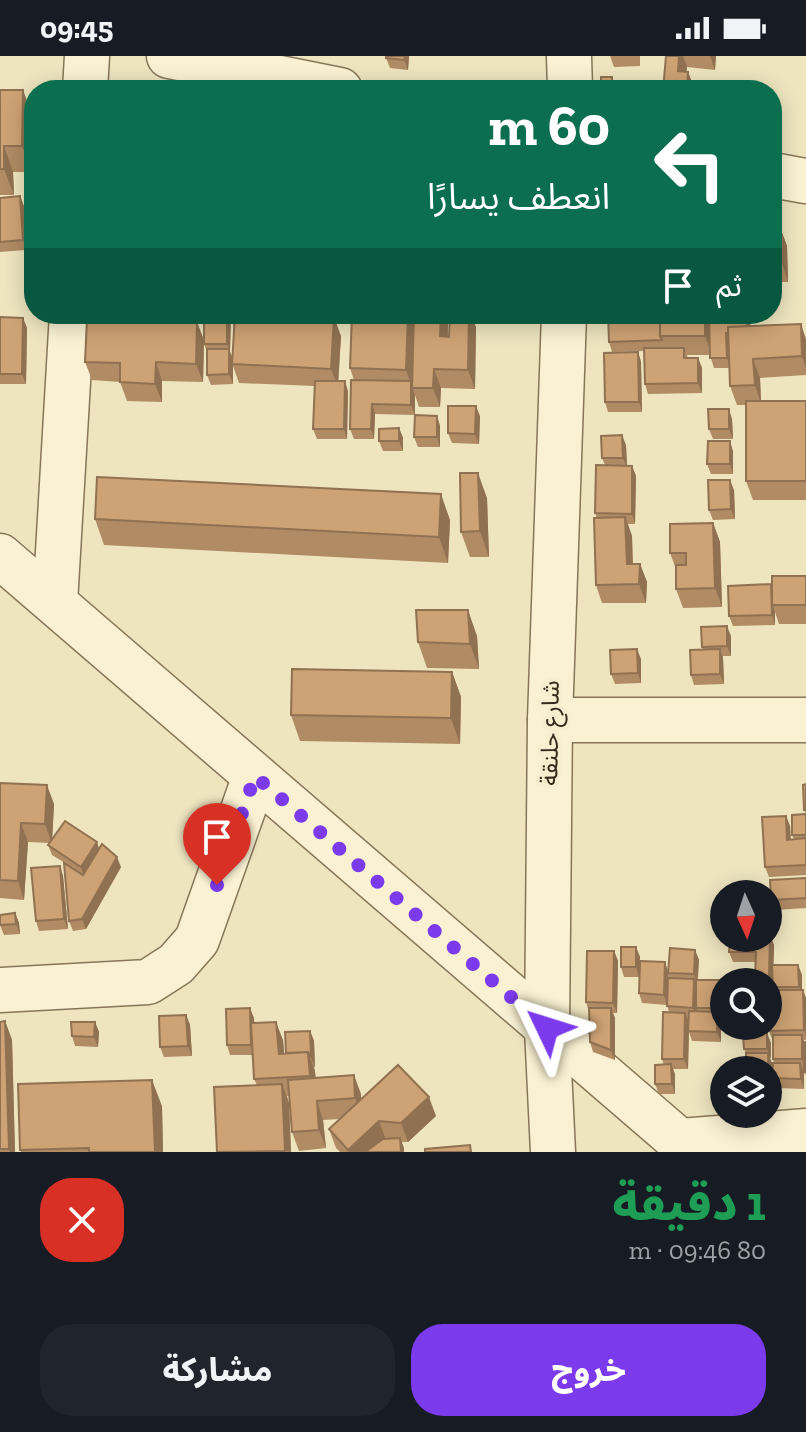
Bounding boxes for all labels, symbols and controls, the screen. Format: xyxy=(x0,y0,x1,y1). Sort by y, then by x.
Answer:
text: 09:45 xyxy=(40,10,114,46)
text: 60 m xyxy=(488,92,610,159)
icon: left xyxy=(638,112,742,216)
text: انعطف يسارًا xyxy=(427,175,610,218)
icon: arrive xyxy=(656,264,700,308)
text: ثم xyxy=(716,268,742,304)
street label: شارع حلنقة xyxy=(534,680,568,786)
pin xyxy=(183,803,251,885)
icon: arrive xyxy=(195,815,239,859)
north arrow xyxy=(710,880,782,952)
map controls xyxy=(710,880,782,1128)
button: search xyxy=(710,968,782,1040)
position arrow xyxy=(505,986,589,1070)
button: layers xyxy=(710,1056,782,1128)
text: 1 دقيقة xyxy=(612,1175,766,1232)
button: close xyxy=(40,1178,124,1262)
text: 80 m · 09:46 xyxy=(629,1234,766,1266)
button: مشاركة xyxy=(40,1324,395,1416)
button: خروج xyxy=(411,1324,766,1416)

